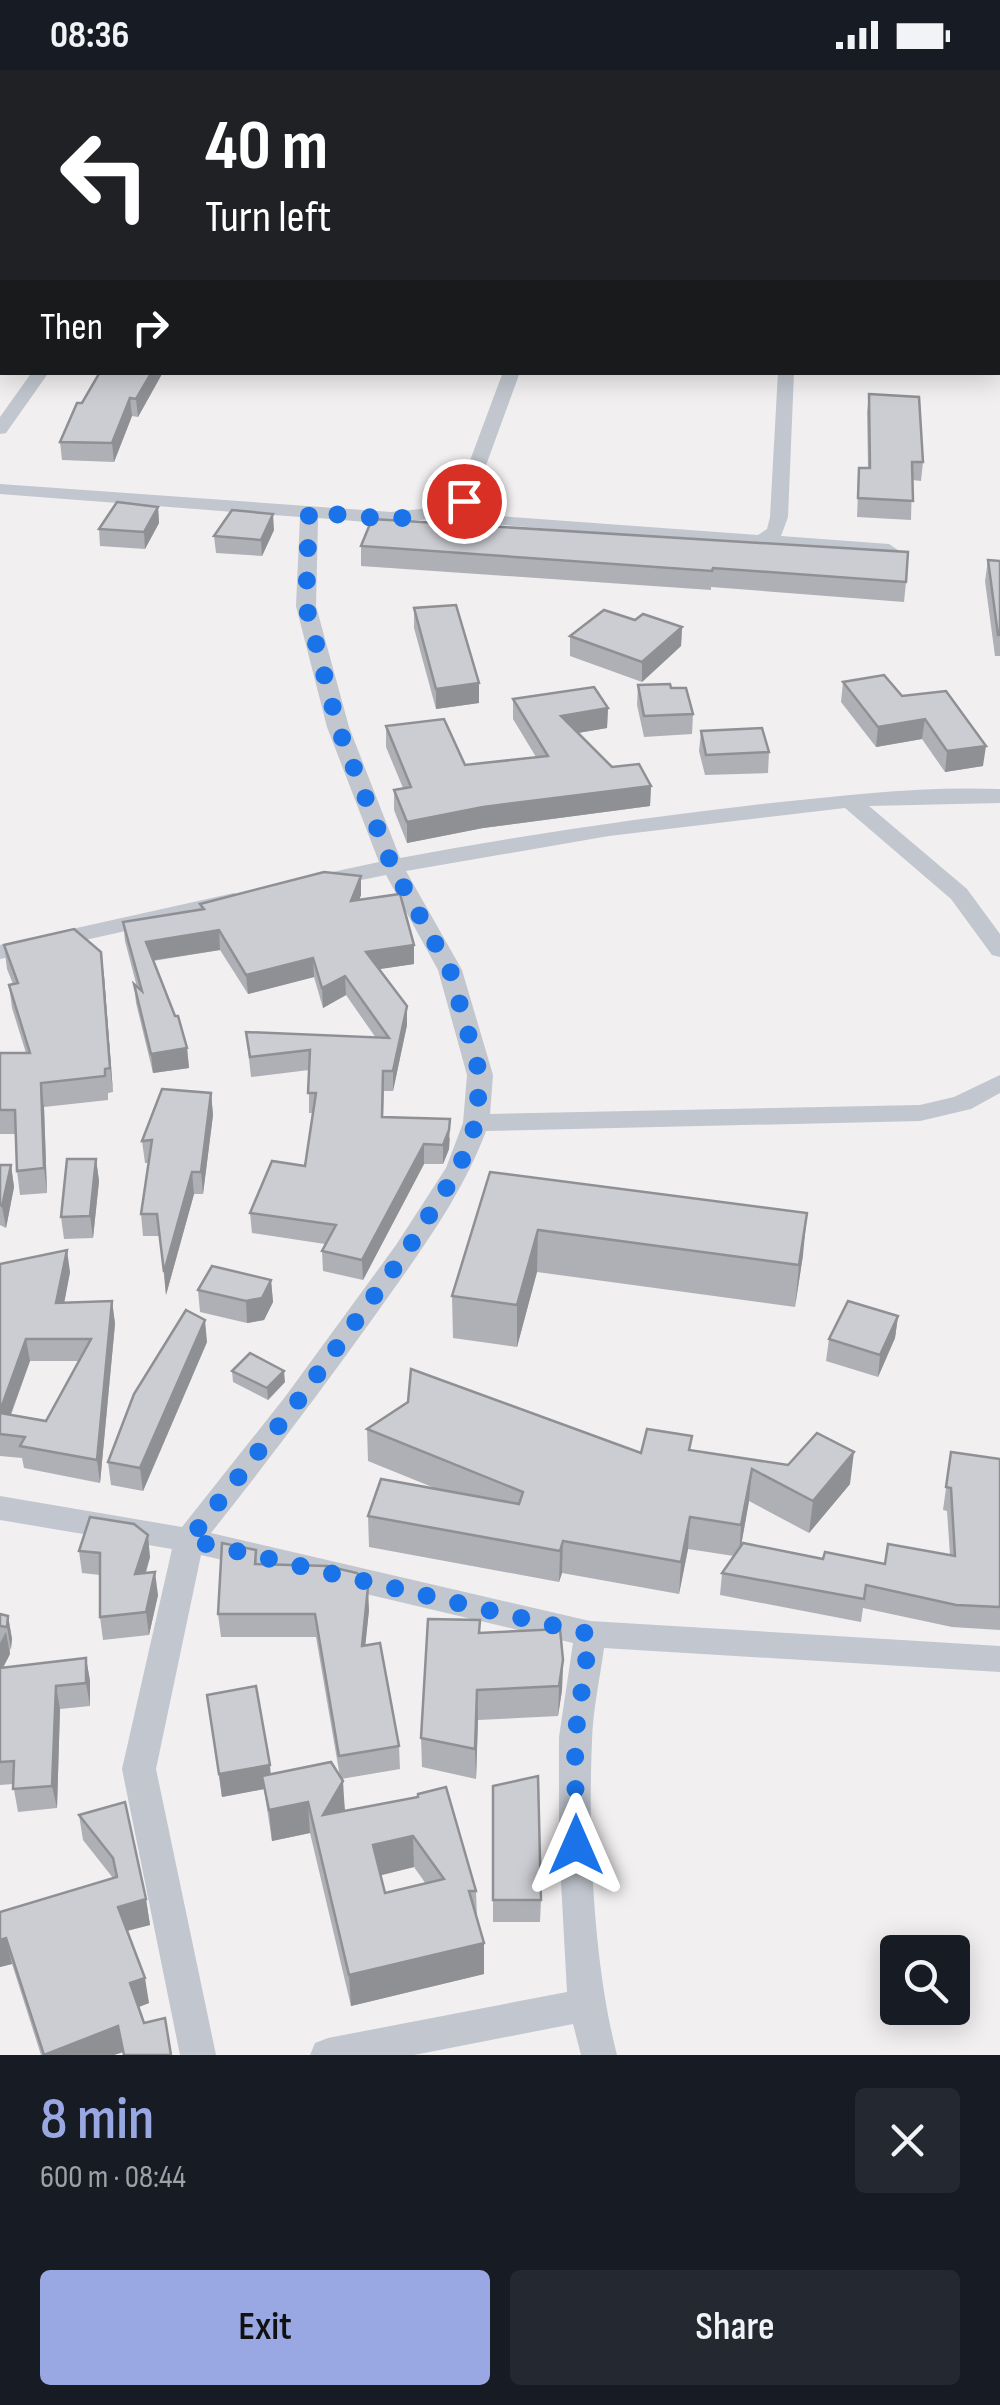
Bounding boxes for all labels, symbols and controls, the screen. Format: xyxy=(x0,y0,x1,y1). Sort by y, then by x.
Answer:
text: 08:36 xyxy=(50,13,129,58)
text: 40 m xyxy=(205,105,328,189)
icon: left xyxy=(40,110,170,240)
text: Turn left xyxy=(205,190,331,245)
icon: right xyxy=(123,300,178,355)
text: Then xyxy=(40,305,103,350)
pin xyxy=(422,459,507,544)
icon: arrive xyxy=(437,474,492,529)
position arrow xyxy=(524,1793,628,1897)
map controls xyxy=(880,1935,970,2025)
button: search xyxy=(880,1935,970,2025)
text: 8 min xyxy=(40,2084,154,2156)
button: close xyxy=(855,2088,960,2193)
text: 600 m · 08:44 xyxy=(40,2158,186,2197)
button: Exit xyxy=(40,2270,490,2385)
button: Share xyxy=(510,2270,960,2385)

